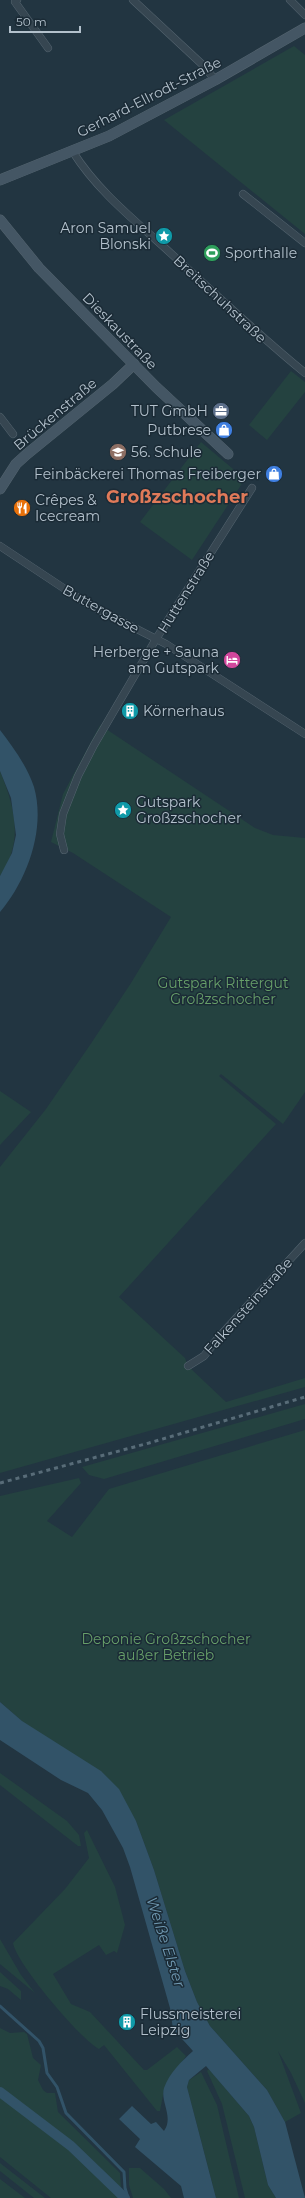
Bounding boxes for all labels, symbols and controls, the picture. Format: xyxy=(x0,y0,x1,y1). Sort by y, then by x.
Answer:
scale bar xyxy=(10,8,80,34)
text: 50 m xyxy=(16,14,47,29)
street label: Gerhard-Ellrodt-Straße xyxy=(74,53,224,141)
place label: Aron Samuel Blonski xyxy=(60,219,151,253)
place icon: Aron Samuel Blonski xyxy=(154,226,174,246)
sports icon: Sporthalle xyxy=(202,243,222,263)
place label: Sporthalle xyxy=(225,244,297,262)
street label: Breitschuhstraße xyxy=(170,251,270,347)
street label: Dieskaustraße xyxy=(79,289,161,373)
street label: Brückenstraße xyxy=(10,374,100,454)
office icon: TUT GmbH xyxy=(211,401,231,421)
place label: TUT GmbH xyxy=(131,402,208,420)
shop icon: Putbrese xyxy=(214,420,234,440)
place label: Putbrese xyxy=(147,421,211,439)
school or university icon: 56. Schule xyxy=(108,442,128,462)
place label: 56. Schule xyxy=(131,443,202,461)
shop icon: Feinbäckerei Thomas Freiberger xyxy=(264,464,284,484)
place label: Feinbäckerei Thomas Freiberger xyxy=(34,465,261,483)
district label: Großzschocher xyxy=(106,486,248,508)
place label: Crêpes & Icecream xyxy=(35,491,100,525)
restaurant icon: Crêpes & Icecream xyxy=(12,498,32,518)
street label: Huttenstraße xyxy=(154,548,218,636)
street label: Buttergasse xyxy=(60,581,142,637)
place label: Herberge + Sauna am Gutspark xyxy=(93,643,220,677)
hotel icon: Herberge + Sauna am Gutspark xyxy=(222,650,242,670)
building icon: Körnerhaus xyxy=(120,701,140,721)
place label: Körnerhaus xyxy=(143,702,224,720)
place label: Gutspark Großzschocher xyxy=(136,793,242,827)
place icon: Gutspark Großzschocher xyxy=(113,800,133,820)
park label: Gutspark Rittergut Großzschocher xyxy=(157,974,289,1008)
street label: Falkensteinstraße xyxy=(200,1254,296,1358)
park label: Deponie Großzschocher außer Betrieb xyxy=(81,1630,251,1664)
water label: Weiße Elster xyxy=(142,1894,190,1991)
place label: Flussmeisterei Leipzig xyxy=(140,2005,241,2039)
building icon: Flussmeisterei Leipzig xyxy=(117,2012,137,2032)

